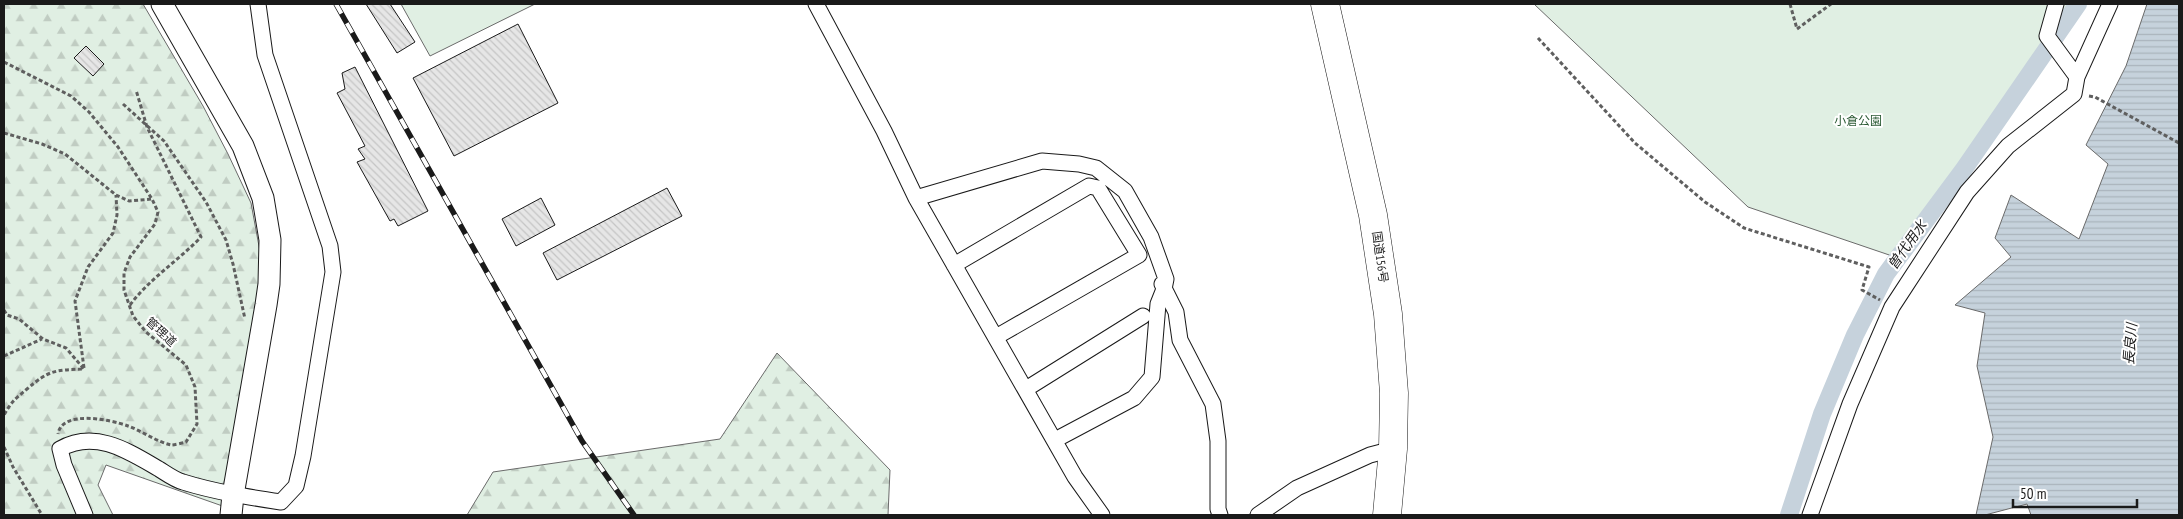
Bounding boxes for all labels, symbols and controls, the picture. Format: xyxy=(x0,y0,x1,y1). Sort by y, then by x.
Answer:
park label: 小倉公園 xyxy=(1834,113,1882,128)
water label: 曽代用水 xyxy=(1884,215,1932,273)
street label: 国道156号 xyxy=(1369,230,1392,284)
street label: 管理道 xyxy=(143,314,180,349)
water label: 長良川 xyxy=(2119,320,2141,366)
scale bar xyxy=(2013,476,2137,508)
text: 50 m xyxy=(2020,484,2046,503)

